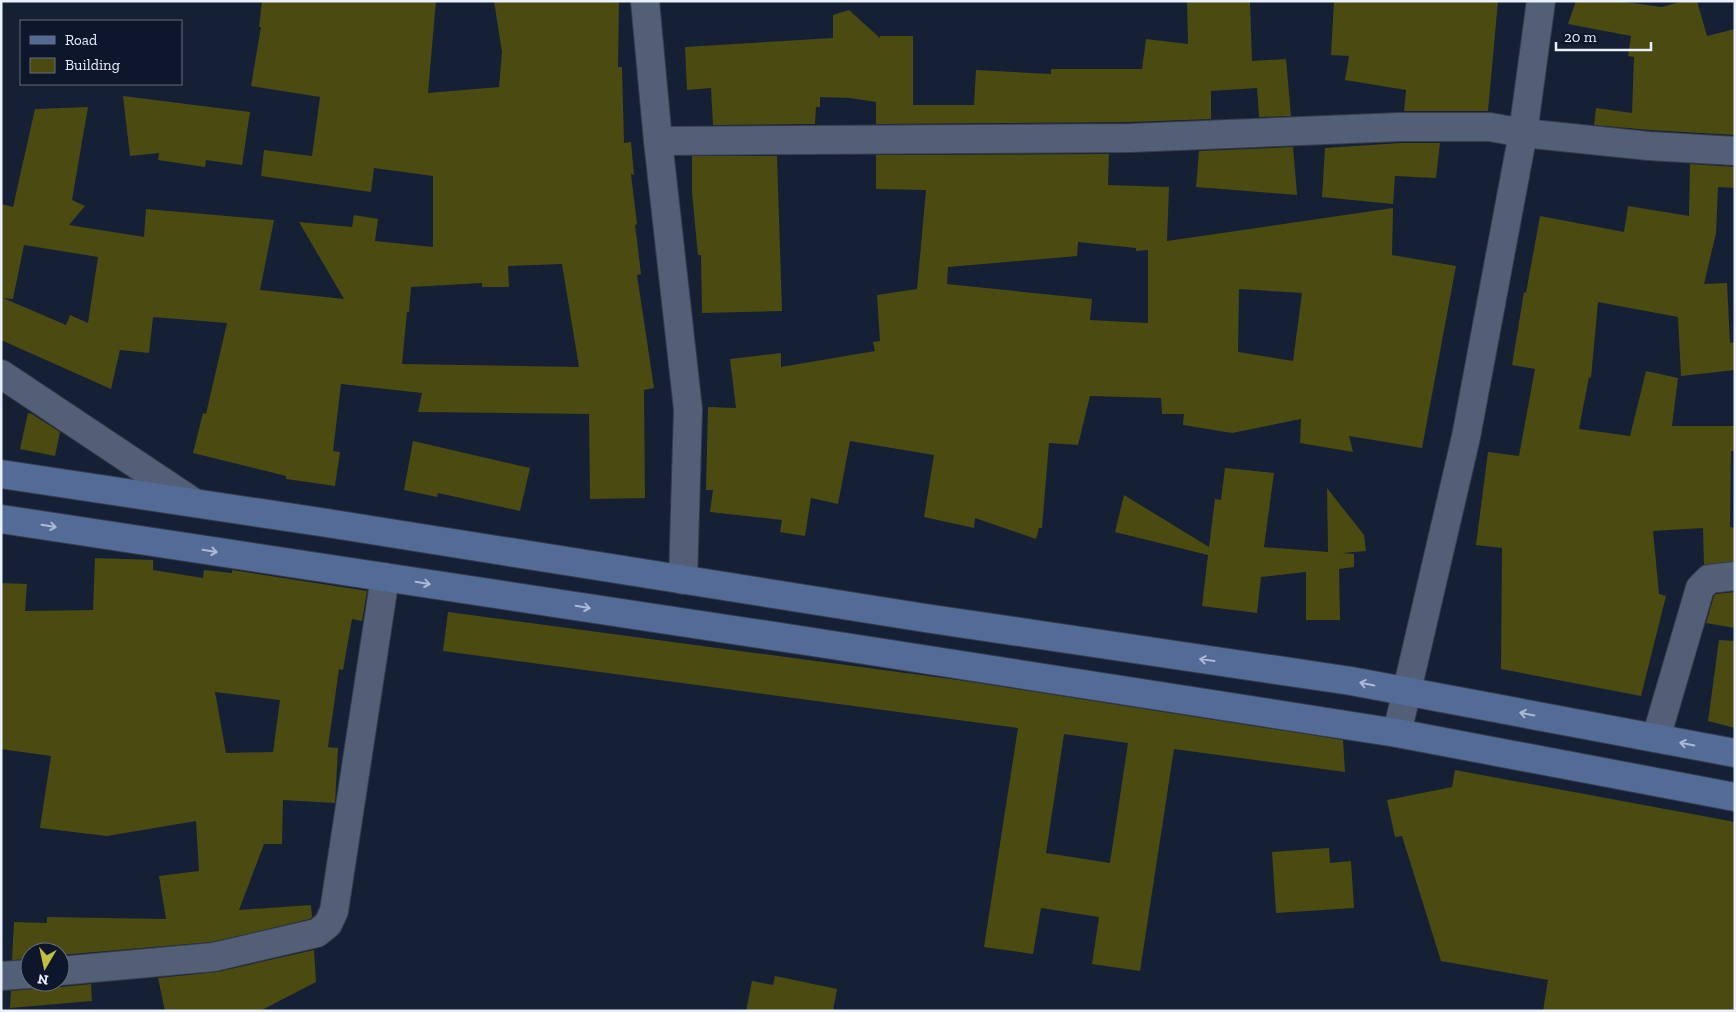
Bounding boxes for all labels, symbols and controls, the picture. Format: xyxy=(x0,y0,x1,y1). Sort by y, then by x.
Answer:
legend xyxy=(20,20,182,85)
scale bar xyxy=(1556,20,1651,52)
text: 20 m xyxy=(1564,28,1597,46)
text: Road xyxy=(65,31,98,49)
text: Building xyxy=(65,56,120,74)
one-way arrow xyxy=(41,522,57,532)
one-way arrow xyxy=(202,546,218,556)
one-way arrow xyxy=(414,578,430,588)
one-way arrow xyxy=(575,602,591,612)
one-way arrow xyxy=(1199,655,1215,665)
one-way arrow xyxy=(1360,679,1376,689)
one-way arrow xyxy=(1520,709,1536,719)
one-way arrow xyxy=(1679,739,1695,748)
north arrow xyxy=(20,942,70,992)
text: N xyxy=(36,970,50,989)

